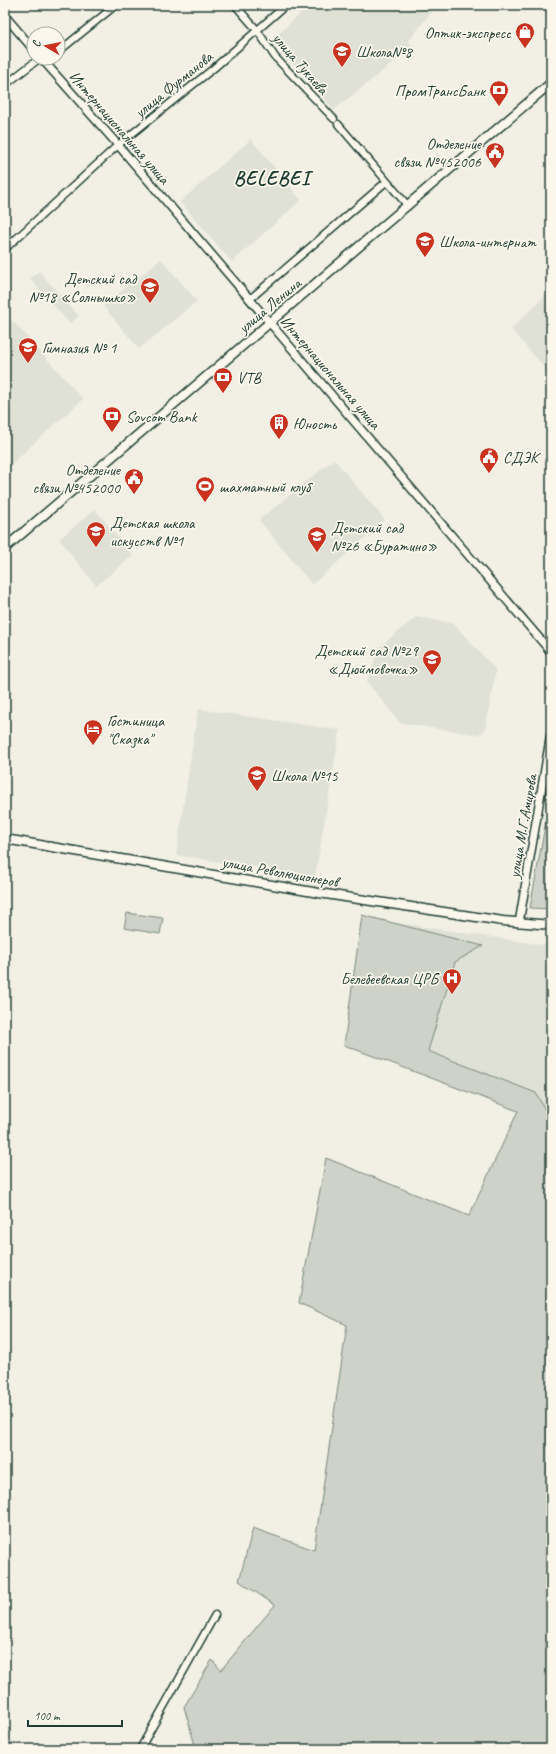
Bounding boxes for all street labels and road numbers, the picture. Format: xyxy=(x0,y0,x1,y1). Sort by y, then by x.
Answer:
street label: улица Тукаева xyxy=(267,28,333,100)
street label: улица Фурманова xyxy=(130,47,218,123)
street label: Интернациональная улица xyxy=(64,67,175,189)
street label: улица Ленина xyxy=(233,273,306,339)
street label: Интернациональная улица xyxy=(275,312,386,434)
street label: улица М.Г.Амирова xyxy=(504,771,542,880)
street label: улица Революционеров xyxy=(219,852,343,893)

